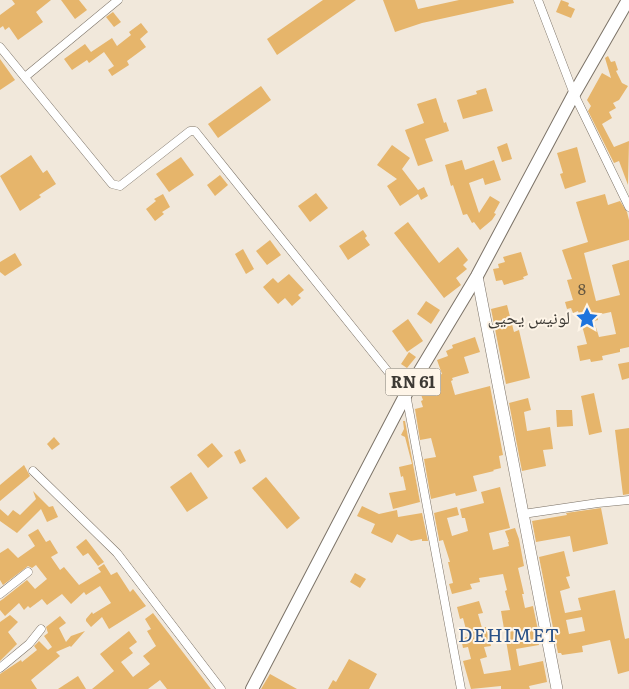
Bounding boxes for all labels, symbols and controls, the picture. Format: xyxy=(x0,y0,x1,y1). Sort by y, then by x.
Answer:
house number: 8 xyxy=(578,277,586,300)
place label: لونيس يحيى xyxy=(487,303,570,330)
place icon: لونيس يحيى xyxy=(574,305,600,331)
road number: RN 61 xyxy=(386,368,440,396)
district label: DEHIMET xyxy=(458,620,560,648)

